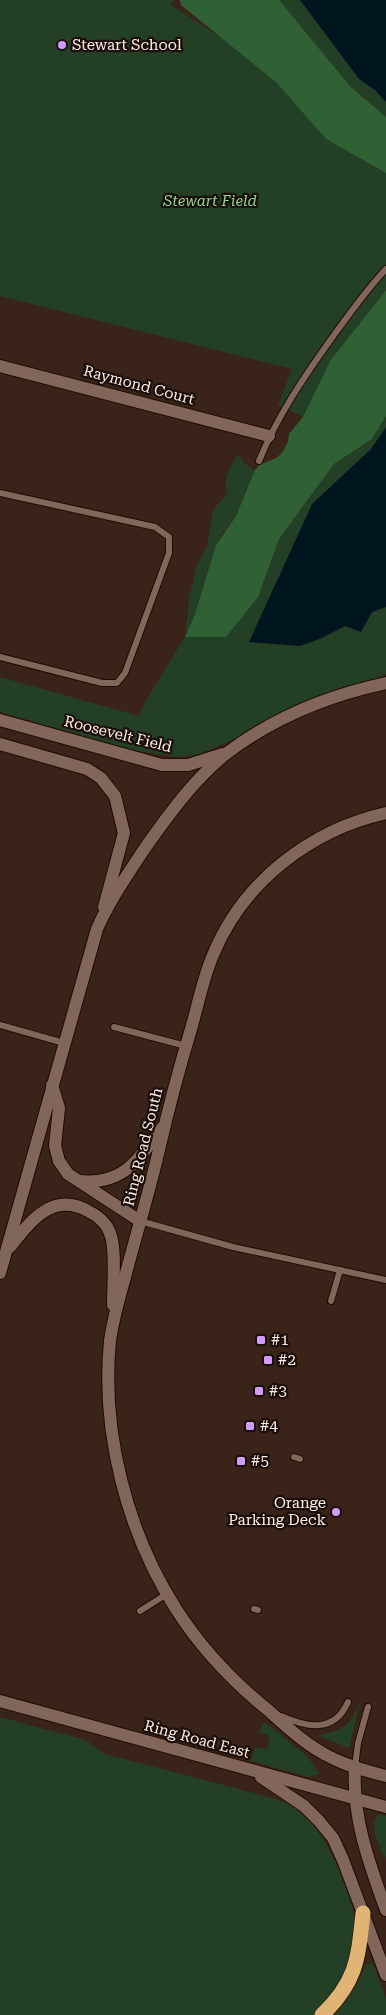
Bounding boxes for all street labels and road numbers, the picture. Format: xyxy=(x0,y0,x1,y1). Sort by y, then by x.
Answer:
street label: Raymond Court xyxy=(81,362,197,409)
street label: Roosevelt Field xyxy=(62,712,174,756)
street label: Ring Road South xyxy=(120,1086,166,1208)
street label: Ring Road East xyxy=(142,1716,252,1762)

